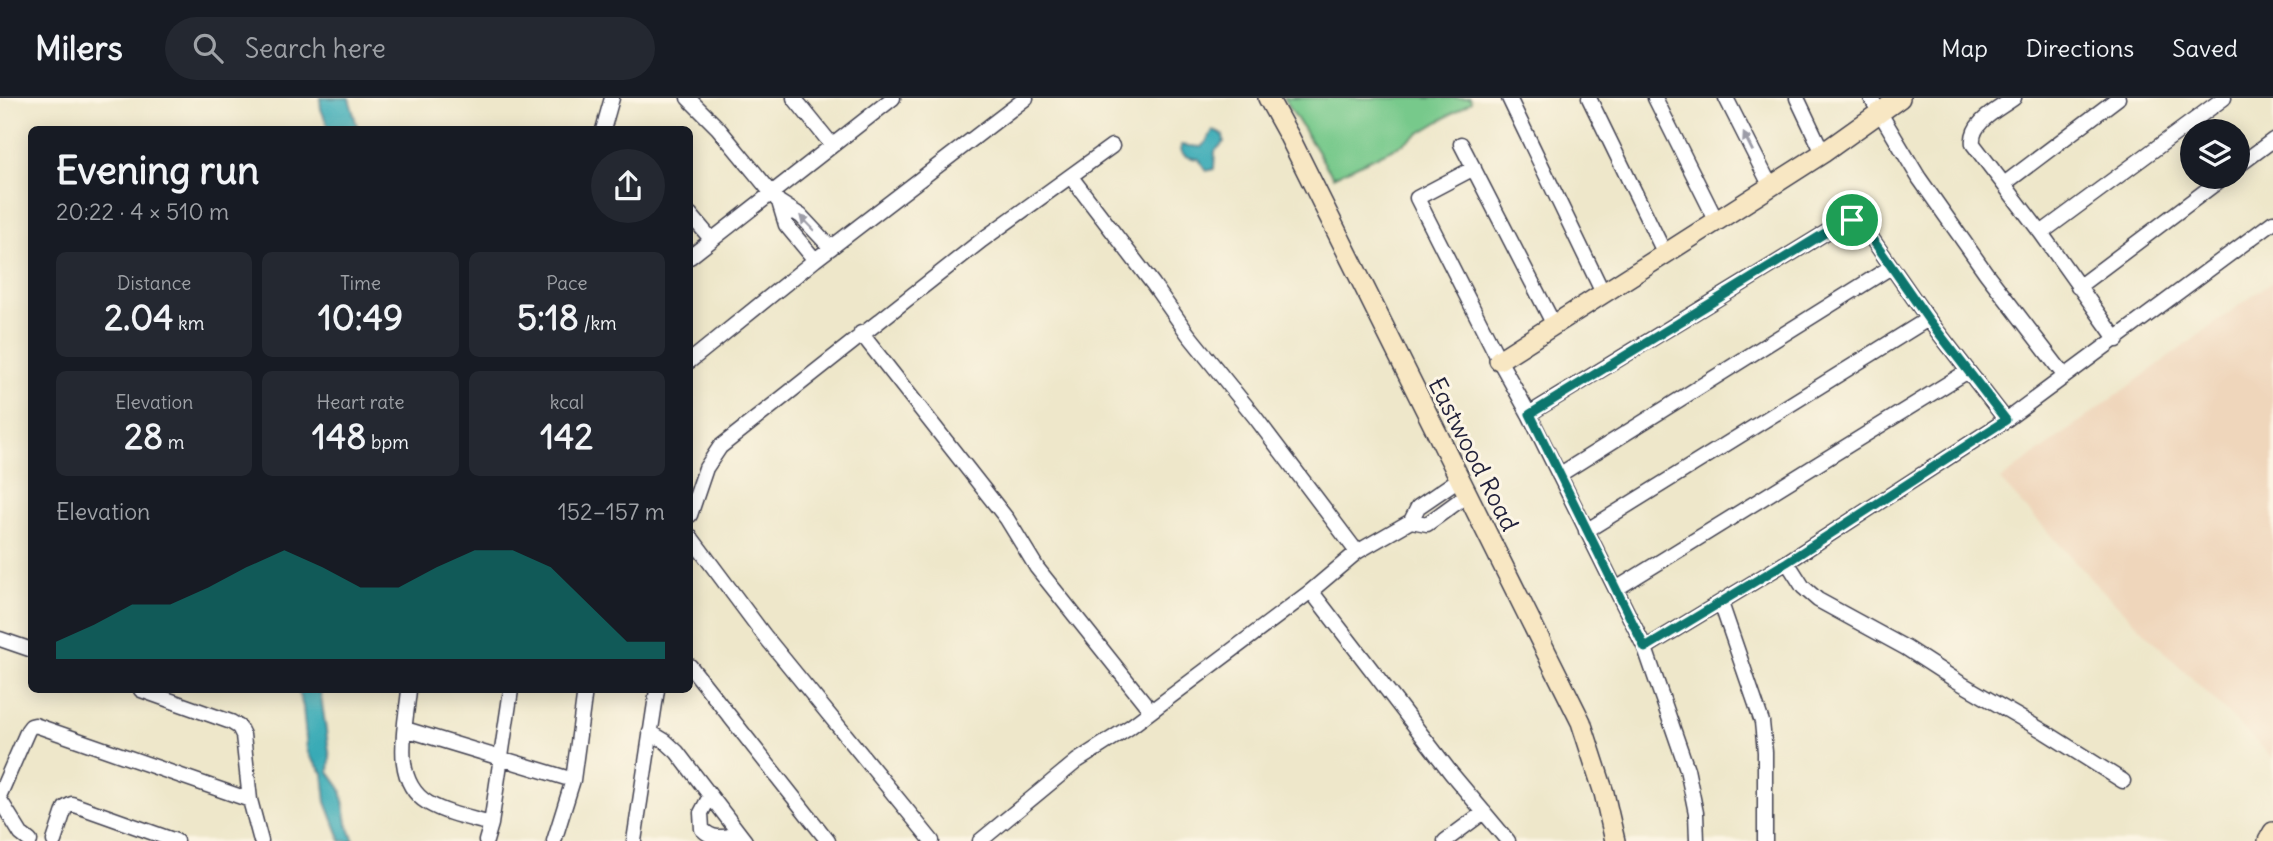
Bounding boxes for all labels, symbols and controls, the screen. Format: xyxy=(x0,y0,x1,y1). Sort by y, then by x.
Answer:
search box xyxy=(165,17,655,80)
text: Milers xyxy=(35,27,123,69)
icon: search xyxy=(189,29,227,67)
text: Search here xyxy=(245,32,386,65)
text: Map xyxy=(1941,33,1988,63)
text: Directions xyxy=(2026,33,2134,63)
text: Saved xyxy=(2172,33,2238,63)
map controls xyxy=(2180,119,2250,189)
button: layers xyxy=(2180,119,2250,189)
one-way arrow xyxy=(1742,132,1753,152)
text: Evening run xyxy=(56,147,259,194)
button: share xyxy=(591,149,665,223)
pin xyxy=(1822,190,1882,250)
text: 20:22 · 4 × 510 m xyxy=(56,197,229,226)
icon: arrive xyxy=(1833,201,1871,239)
one-way arrow xyxy=(799,214,816,231)
text: Distance xyxy=(117,271,191,295)
text: Time xyxy=(340,271,381,295)
text: Pace xyxy=(546,271,587,295)
text: 2.04 xyxy=(104,295,174,339)
text: 10:49 xyxy=(318,295,403,339)
text: 5:18 xyxy=(517,295,579,339)
text: km xyxy=(174,311,204,335)
text: /km xyxy=(579,311,617,335)
street label: Eastwood Road xyxy=(1422,372,1526,536)
text: Elevation xyxy=(115,390,193,414)
text: Heart rate xyxy=(316,390,405,414)
text: kcal xyxy=(550,390,584,414)
text: 28 xyxy=(124,414,163,458)
text: 148 xyxy=(312,414,366,458)
text: 142 xyxy=(540,414,593,458)
text: m xyxy=(163,430,184,454)
text: bpm xyxy=(366,430,409,454)
text: Elevation xyxy=(56,497,150,526)
text: 152–157 m xyxy=(558,497,665,526)

